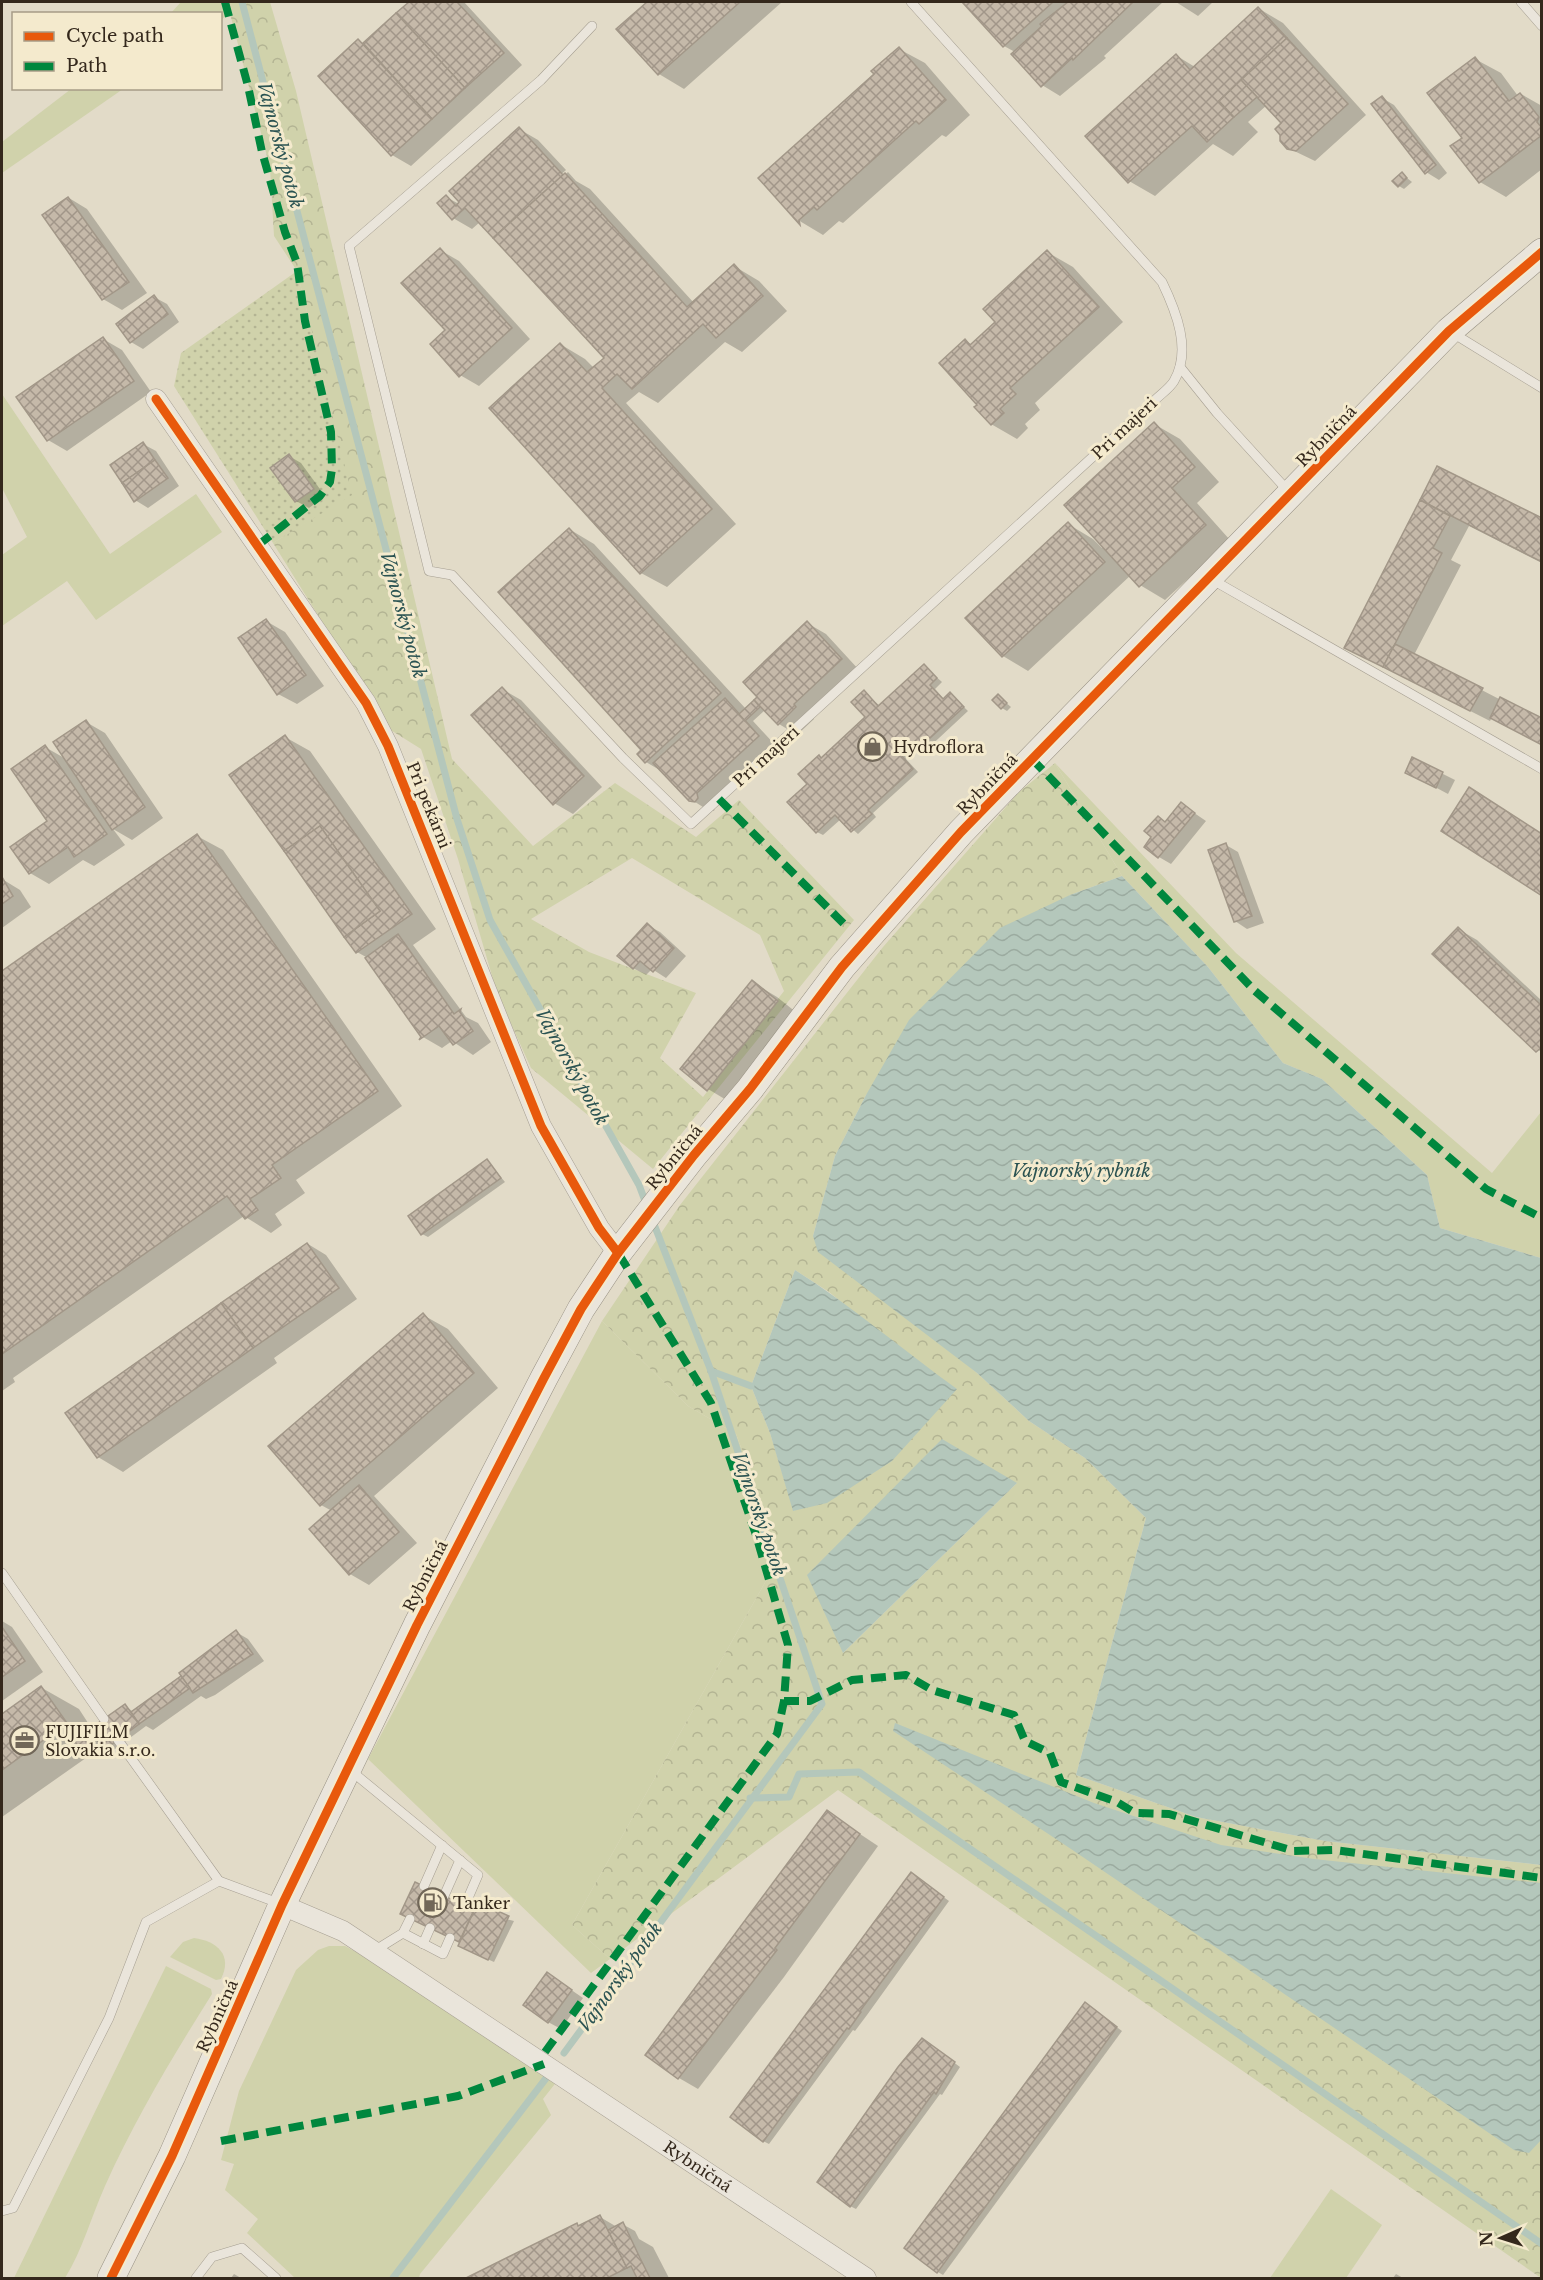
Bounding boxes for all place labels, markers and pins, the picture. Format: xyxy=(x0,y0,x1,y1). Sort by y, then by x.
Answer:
shop icon: Hydroflora xyxy=(856,731,888,763)
place label: Hydroflora xyxy=(893,737,984,757)
place label: FUJIFILM Slovakia s.r.o. xyxy=(45,1722,155,1760)
office icon: FUJIFILM Slovakia s.r.o. xyxy=(8,1725,40,1757)
fuel station icon: Tanker xyxy=(416,1887,448,1919)
place label: Tanker xyxy=(453,1893,511,1913)

